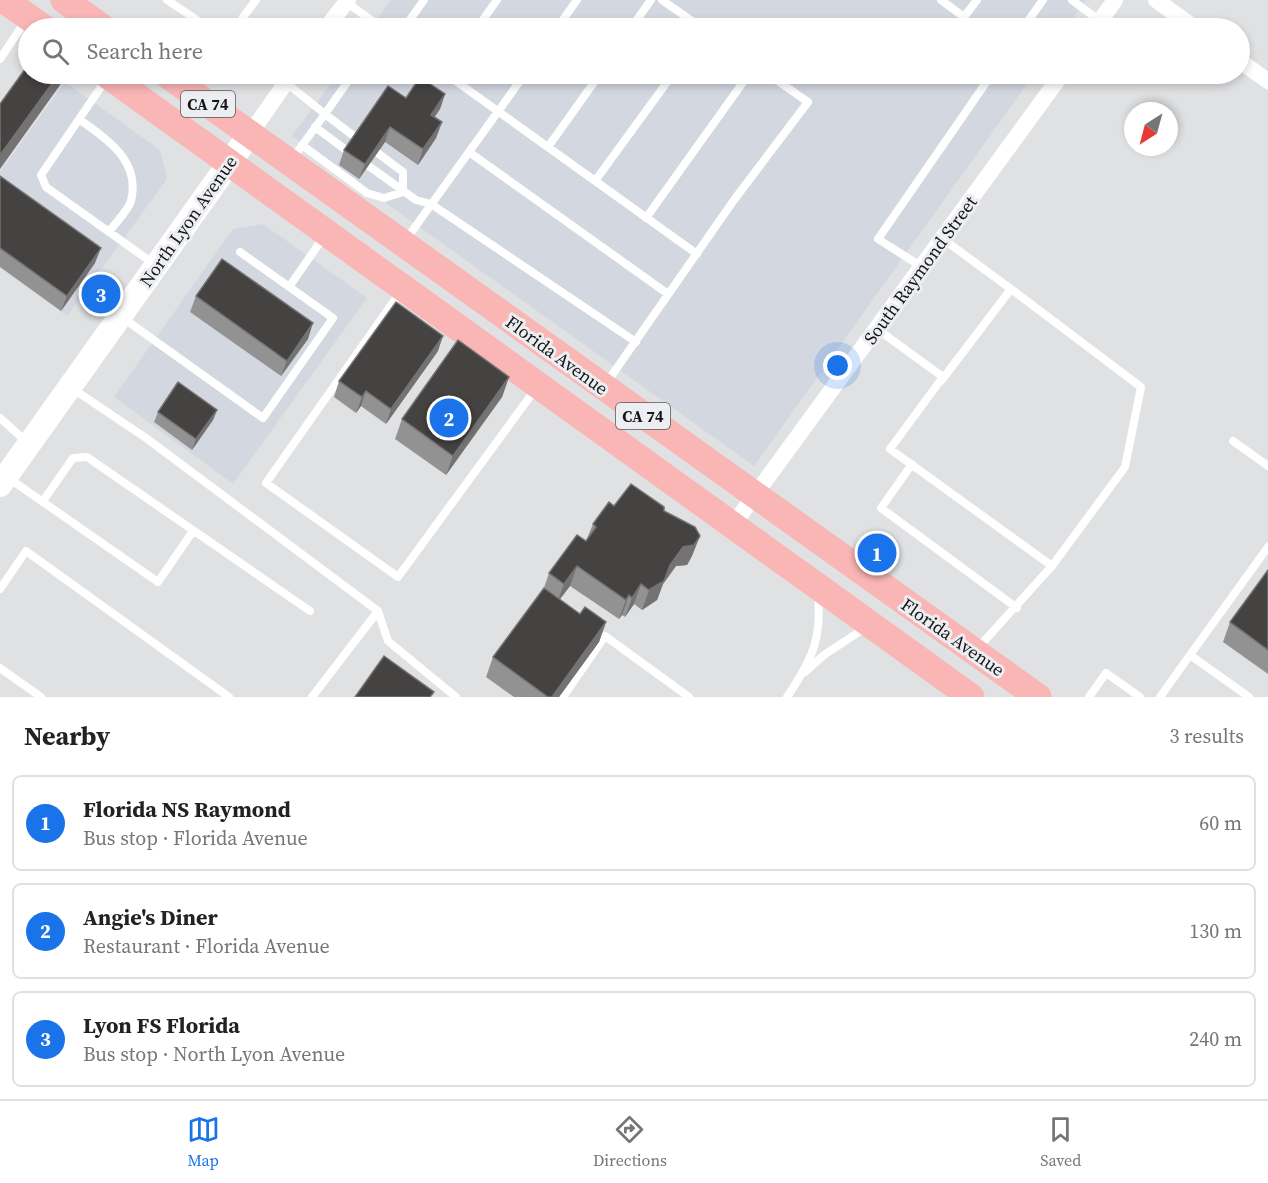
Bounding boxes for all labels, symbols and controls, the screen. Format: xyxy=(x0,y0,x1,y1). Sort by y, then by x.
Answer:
search box xyxy=(18,18,1250,84)
icon: search xyxy=(39,35,72,68)
text: Search here xyxy=(87,36,203,66)
road number: CA 74 xyxy=(181,91,235,117)
north arrow xyxy=(1124,102,1178,156)
street label: North Lyon Avenue xyxy=(133,150,243,292)
street label: South Raymond Street xyxy=(858,190,983,349)
pin: 3 xyxy=(82,272,120,316)
street label: Florida Avenue xyxy=(501,309,613,401)
your location xyxy=(823,351,852,380)
pin: 2 xyxy=(430,396,468,440)
road number: CA 74 xyxy=(616,403,670,429)
pin: 1 xyxy=(858,530,896,576)
street label: Florida Avenue xyxy=(896,592,1010,682)
text: Nearby xyxy=(24,718,110,754)
text: 3 results xyxy=(1169,722,1244,750)
text: Florida NS Raymond xyxy=(83,794,291,824)
text: 1 xyxy=(40,809,51,837)
text: 60 m xyxy=(1199,809,1242,837)
text: Bus stop · Florida Avenue xyxy=(83,824,308,852)
text: Angie's Diner xyxy=(83,902,218,932)
text: 2 xyxy=(40,917,51,945)
text: 130 m xyxy=(1189,917,1242,945)
text: Restaurant · Florida Avenue xyxy=(83,932,330,960)
text: Lyon FS Florida xyxy=(83,1010,240,1040)
text: 3 xyxy=(40,1025,51,1053)
text: 240 m xyxy=(1189,1025,1242,1053)
text: Bus stop · North Lyon Avenue xyxy=(83,1040,345,1068)
tab: Map xyxy=(187,1113,220,1171)
tab: Directions xyxy=(593,1113,667,1171)
tab: Saved xyxy=(1040,1113,1081,1171)

